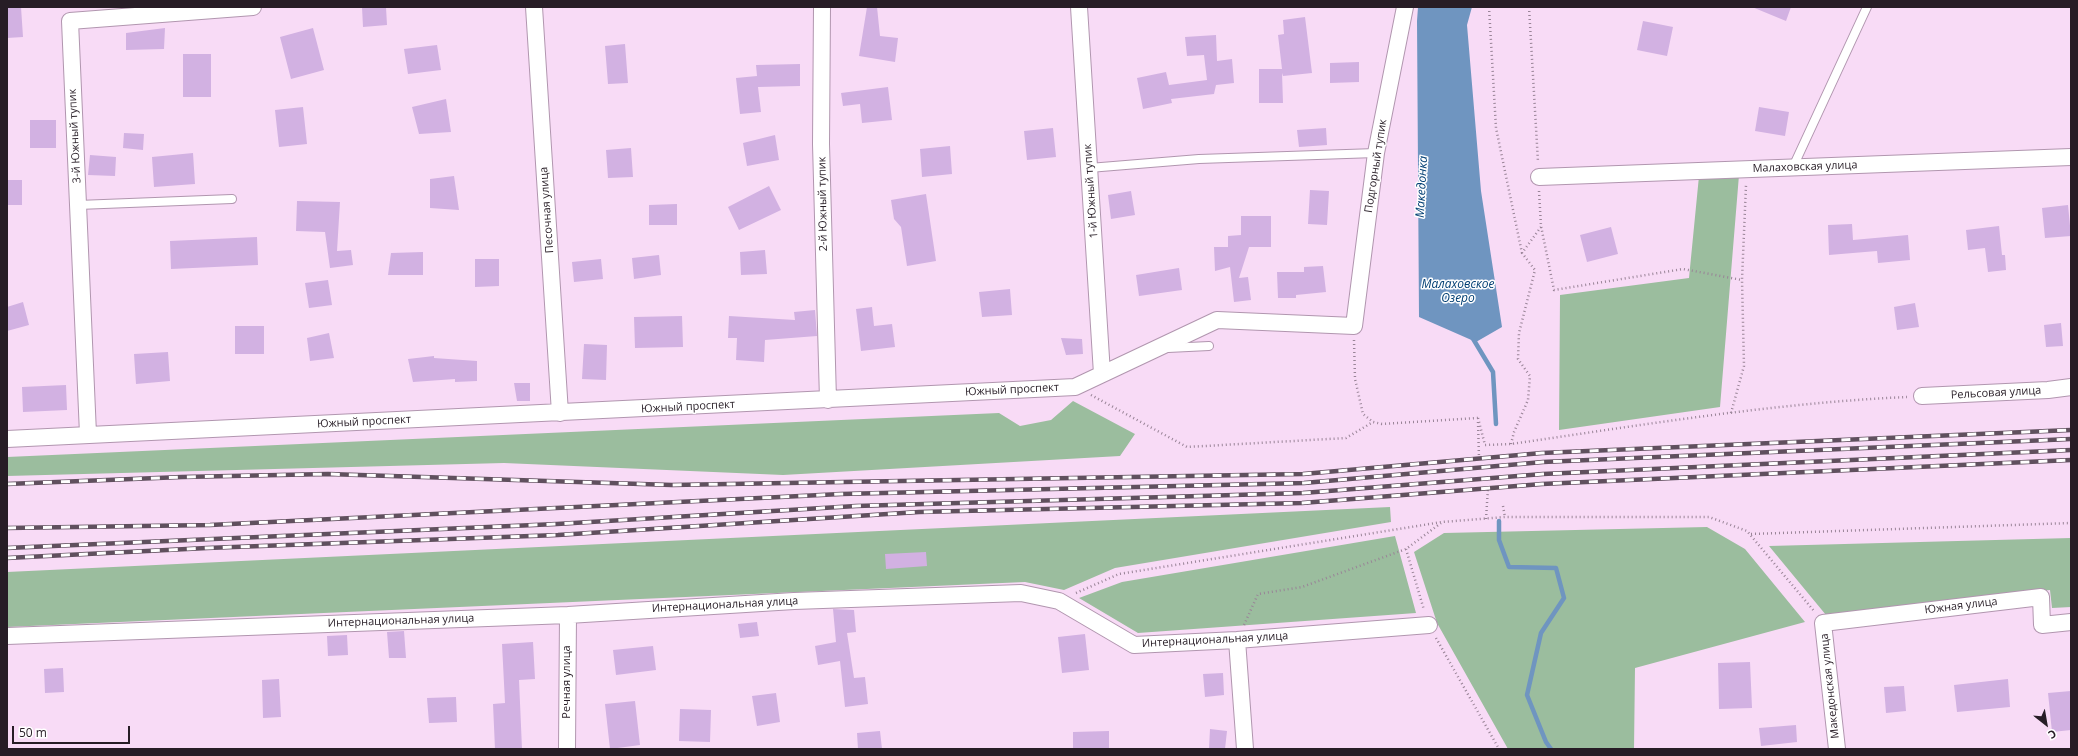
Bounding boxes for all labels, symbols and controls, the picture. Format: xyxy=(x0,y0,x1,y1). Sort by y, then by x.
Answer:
street label: 3-й Южный тупик xyxy=(66,88,84,184)
street label: Подгорный тупик xyxy=(1362,118,1390,214)
street label: 1-й Южный тупик xyxy=(1081,143,1101,239)
water label: Македонка xyxy=(1413,156,1431,218)
street label: 2-й Южный тупик xyxy=(816,157,830,251)
street label: Малаховская улица xyxy=(1752,159,1858,175)
street label: Песочная улица xyxy=(537,166,557,254)
water label: Малаховское Озеро xyxy=(1422,278,1494,306)
street label: Южный проспект xyxy=(965,381,1059,399)
street label: Рельсовая улица xyxy=(1950,384,2042,402)
street label: Южный проспект xyxy=(641,398,735,416)
street label: Южный проспект xyxy=(317,413,411,431)
street label: Интернациональная улица xyxy=(651,595,799,615)
street label: Южная улица xyxy=(1924,595,1998,617)
street label: Интернациональная улица xyxy=(327,612,475,630)
street label: Интернациональная улица xyxy=(1141,630,1289,650)
street label: Македонская улица xyxy=(1818,633,1842,739)
street label: Речная улица xyxy=(560,645,574,719)
north arrow xyxy=(2026,704,2066,744)
scale bar xyxy=(14,718,132,744)
text: 50 m xyxy=(19,724,47,741)
text: С xyxy=(2046,726,2059,743)

